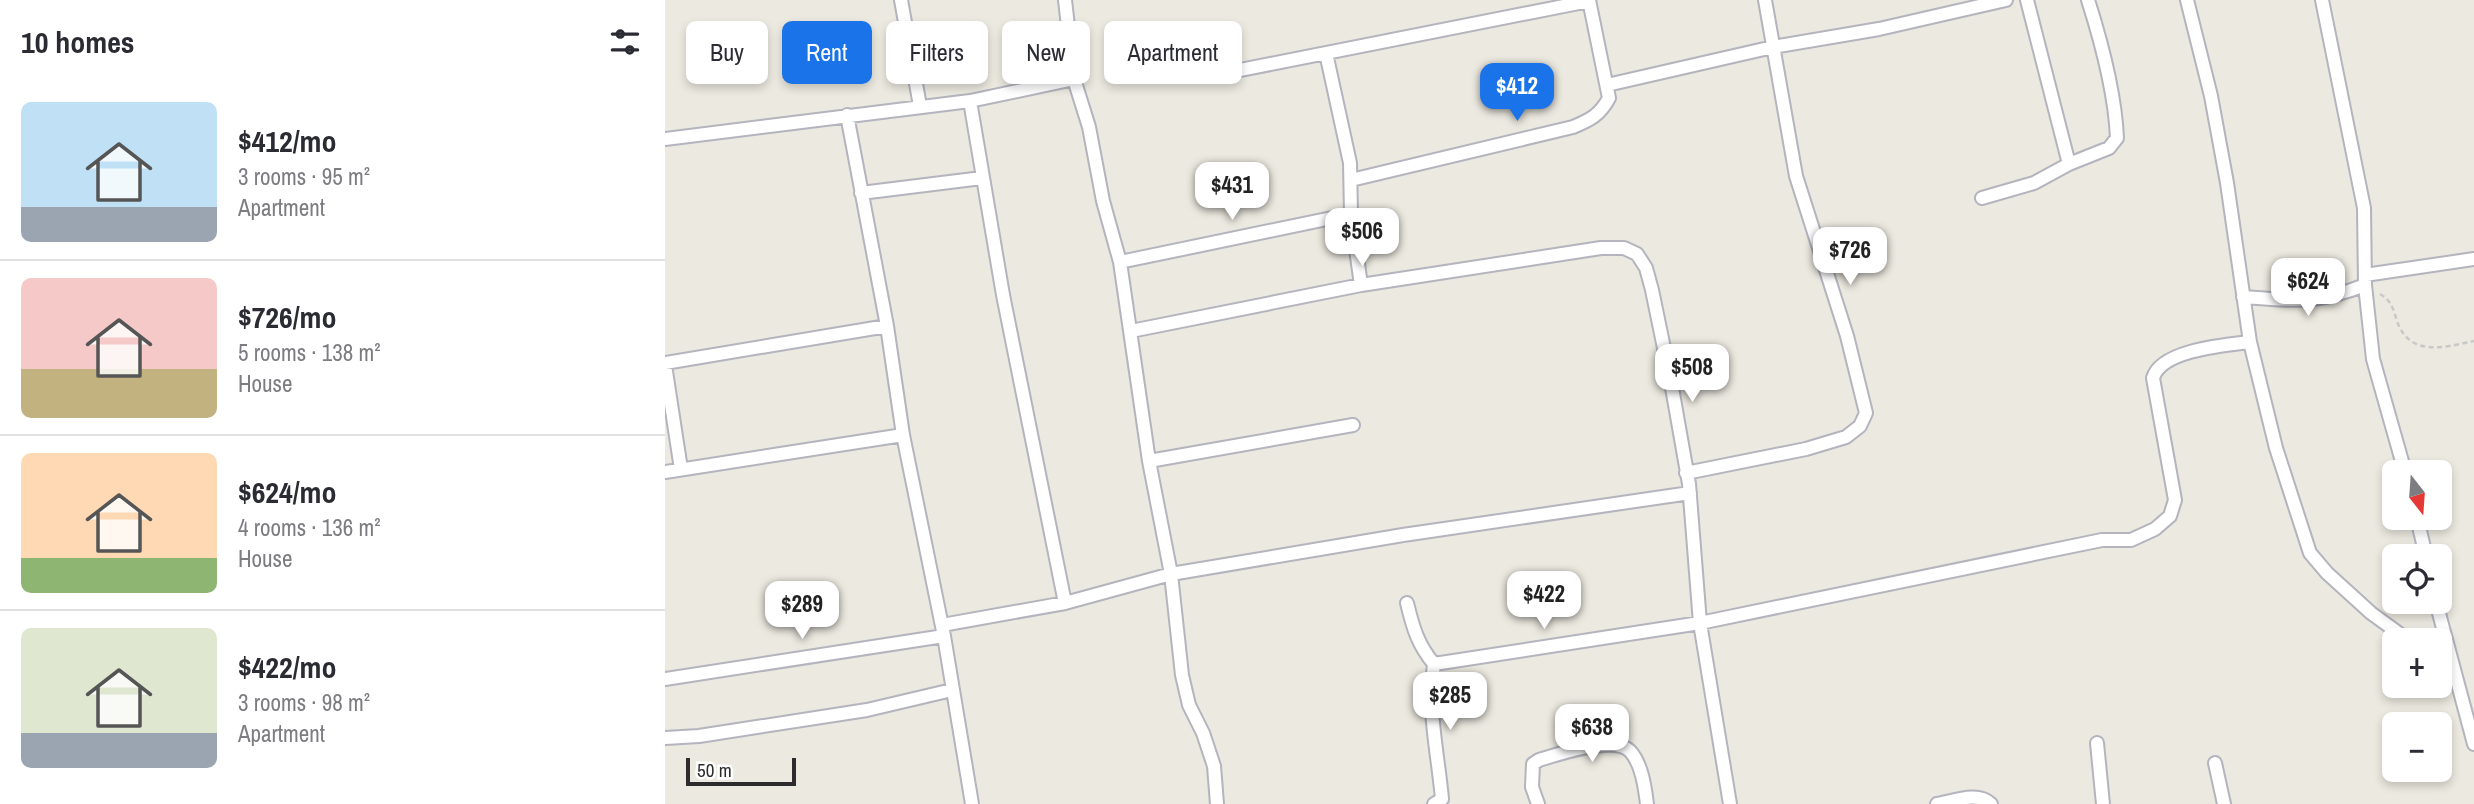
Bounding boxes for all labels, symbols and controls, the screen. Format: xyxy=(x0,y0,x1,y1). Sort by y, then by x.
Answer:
chip: Buy xyxy=(686,21,768,84)
chip: Rent xyxy=(782,21,872,84)
chip: Filters xyxy=(886,21,988,84)
chip: New xyxy=(1002,21,1090,84)
chip: Apartment xyxy=(1104,21,1242,84)
text: 10 homes xyxy=(21,22,135,62)
icon: filters xyxy=(606,23,644,61)
pin: $412 xyxy=(1476,64,1558,123)
text: $412 xyxy=(1496,70,1538,101)
text: $412/mo xyxy=(238,121,336,161)
icon: home xyxy=(77,130,161,214)
text: 3 rooms · 95 m² xyxy=(238,161,370,192)
pin: $431 xyxy=(1191,162,1273,222)
text: $431 xyxy=(1211,169,1253,200)
text: Apartment xyxy=(238,192,325,223)
pin: $506 xyxy=(1321,208,1403,268)
text: $506 xyxy=(1341,215,1383,246)
pin: $726 xyxy=(1809,228,1891,287)
text: $726 xyxy=(1829,234,1871,265)
pin: $624 xyxy=(2267,258,2349,318)
text: $624 xyxy=(2287,265,2329,296)
text: $726/mo xyxy=(238,297,336,337)
icon: home xyxy=(77,306,161,390)
text: 5 rooms · 138 m² xyxy=(238,337,381,368)
pin: $508 xyxy=(1651,344,1733,404)
text: $508 xyxy=(1671,351,1713,382)
text: House xyxy=(238,368,293,399)
north arrow xyxy=(2382,460,2452,530)
map controls xyxy=(2382,460,2452,782)
text: $624/mo xyxy=(238,472,336,512)
icon: home xyxy=(77,481,161,565)
text: 4 rooms · 136 m² xyxy=(238,512,381,543)
text: House xyxy=(238,543,293,574)
button: locate xyxy=(2382,544,2452,614)
pin: $422 xyxy=(1503,572,1585,631)
text: $422 xyxy=(1523,578,1565,609)
pin: $289 xyxy=(761,582,843,641)
text: $289 xyxy=(781,588,823,619)
button: + xyxy=(2382,628,2452,698)
text: $422/mo xyxy=(238,647,336,687)
icon: home xyxy=(77,656,161,740)
pin: $285 xyxy=(1409,672,1491,732)
text: $285 xyxy=(1429,679,1471,710)
text: 3 rooms · 98 m² xyxy=(238,687,370,718)
pin: $638 xyxy=(1551,704,1633,764)
text: $638 xyxy=(1571,711,1613,742)
button: − xyxy=(2382,712,2452,782)
text: Apartment xyxy=(238,718,325,749)
scale bar xyxy=(686,755,796,787)
text: 50 m xyxy=(697,757,732,783)

